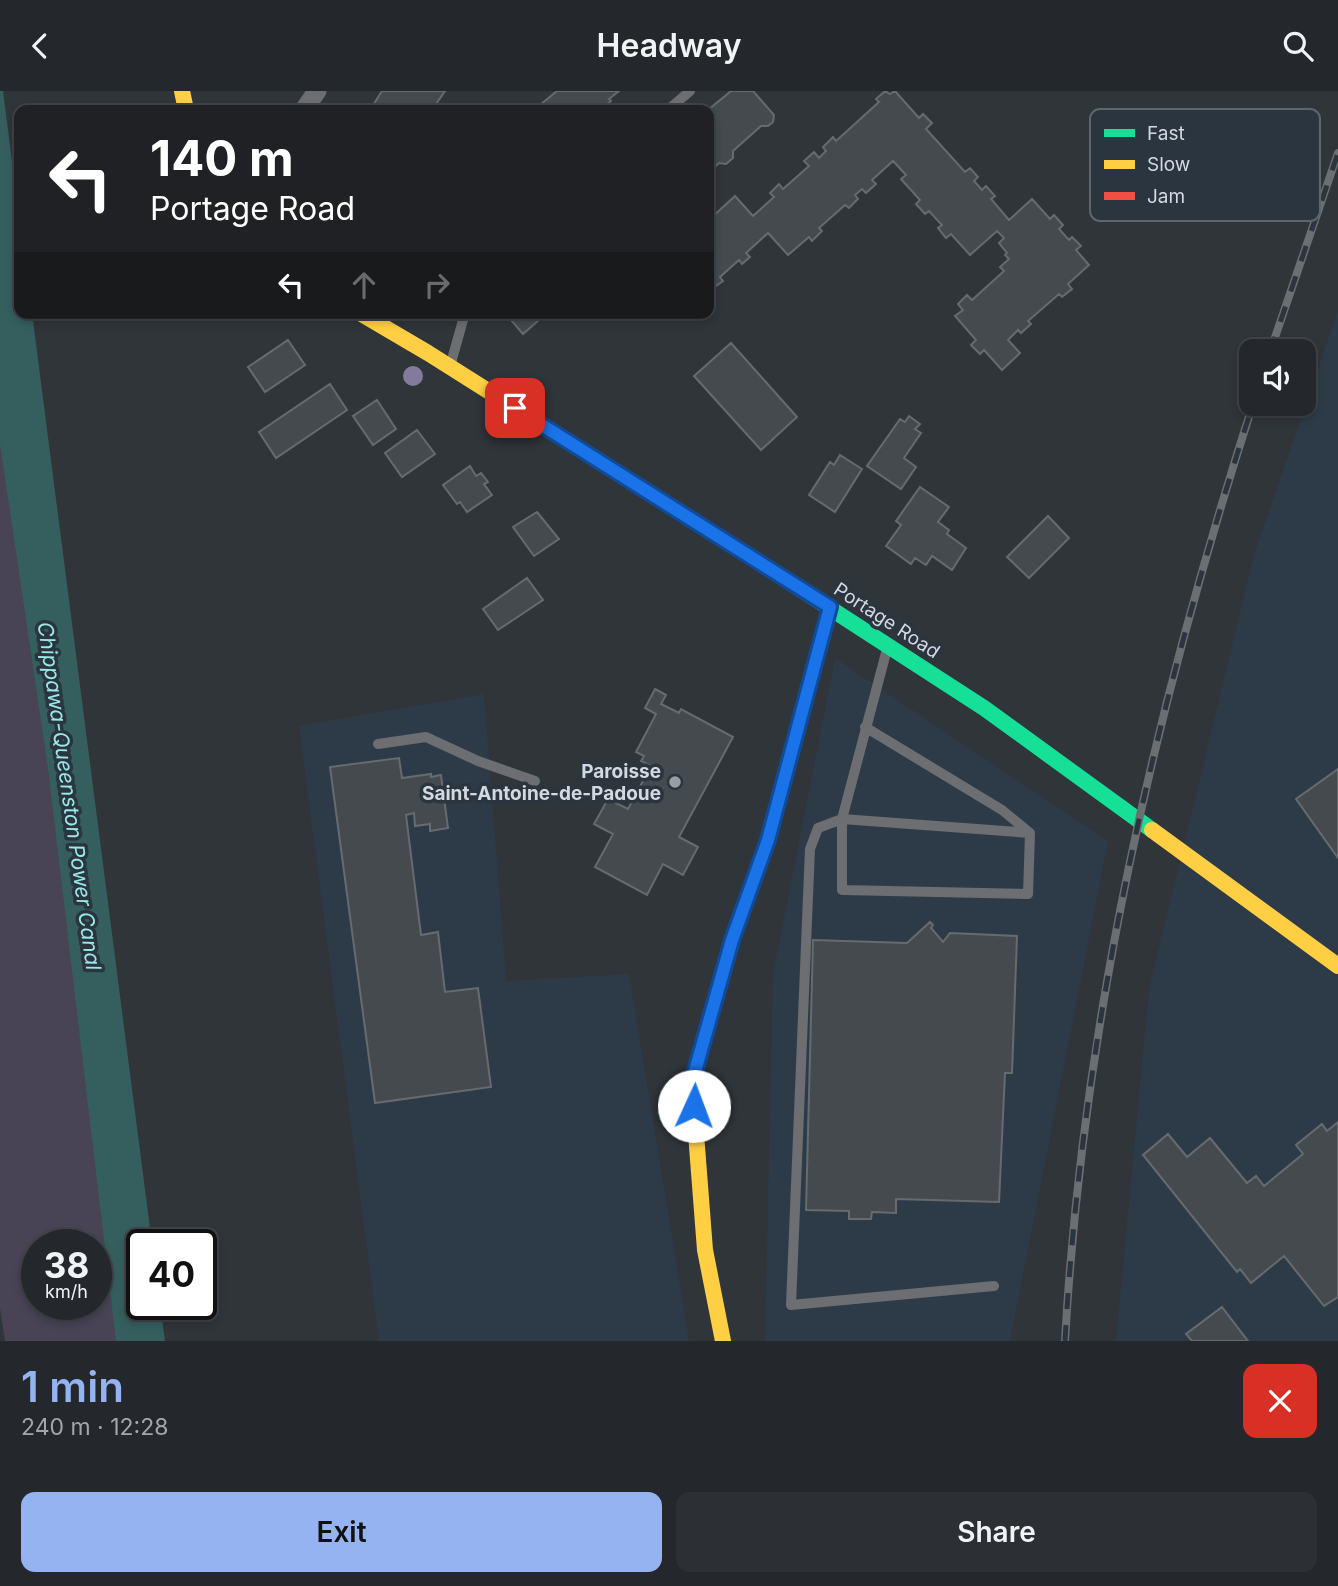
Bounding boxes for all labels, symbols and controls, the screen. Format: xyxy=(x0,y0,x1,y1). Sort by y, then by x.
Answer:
text: Headway xyxy=(597,26,741,65)
icon: back xyxy=(21,27,59,65)
icon: search xyxy=(1279,27,1317,65)
legend xyxy=(1090,109,1320,221)
text: Fast xyxy=(1147,122,1185,145)
text: 140 m xyxy=(150,129,294,188)
icon: left xyxy=(35,133,126,224)
text: Slow xyxy=(1147,153,1190,176)
text: Jam xyxy=(1147,185,1185,208)
text: Portage Road xyxy=(150,189,355,228)
icon: left xyxy=(272,266,310,304)
icon: ahead xyxy=(345,266,383,304)
icon: right xyxy=(418,266,456,304)
map controls xyxy=(1239,339,1316,416)
button: sound xyxy=(1239,339,1316,416)
pin xyxy=(485,378,545,438)
icon: arrive xyxy=(496,389,534,427)
street label: Portage Road xyxy=(829,578,944,663)
water label: Chippawa-Queenston Power Canal xyxy=(33,620,106,973)
place label: Paroisse Saint-Antoine-de-Padoue xyxy=(422,760,661,805)
marker: Paroisse Saint-Antoine-de-Padoue xyxy=(667,774,683,790)
position arrow xyxy=(657,1069,731,1143)
speed limit sign: 40 xyxy=(126,1229,217,1320)
text: 38 xyxy=(44,1244,89,1286)
text: km/h xyxy=(45,1281,88,1302)
text: 1 min xyxy=(21,1361,124,1412)
button: close xyxy=(1243,1364,1317,1438)
text: 240 m · 12:28 xyxy=(21,1413,168,1441)
button: Exit xyxy=(21,1492,662,1572)
button: Share xyxy=(676,1492,1317,1572)

